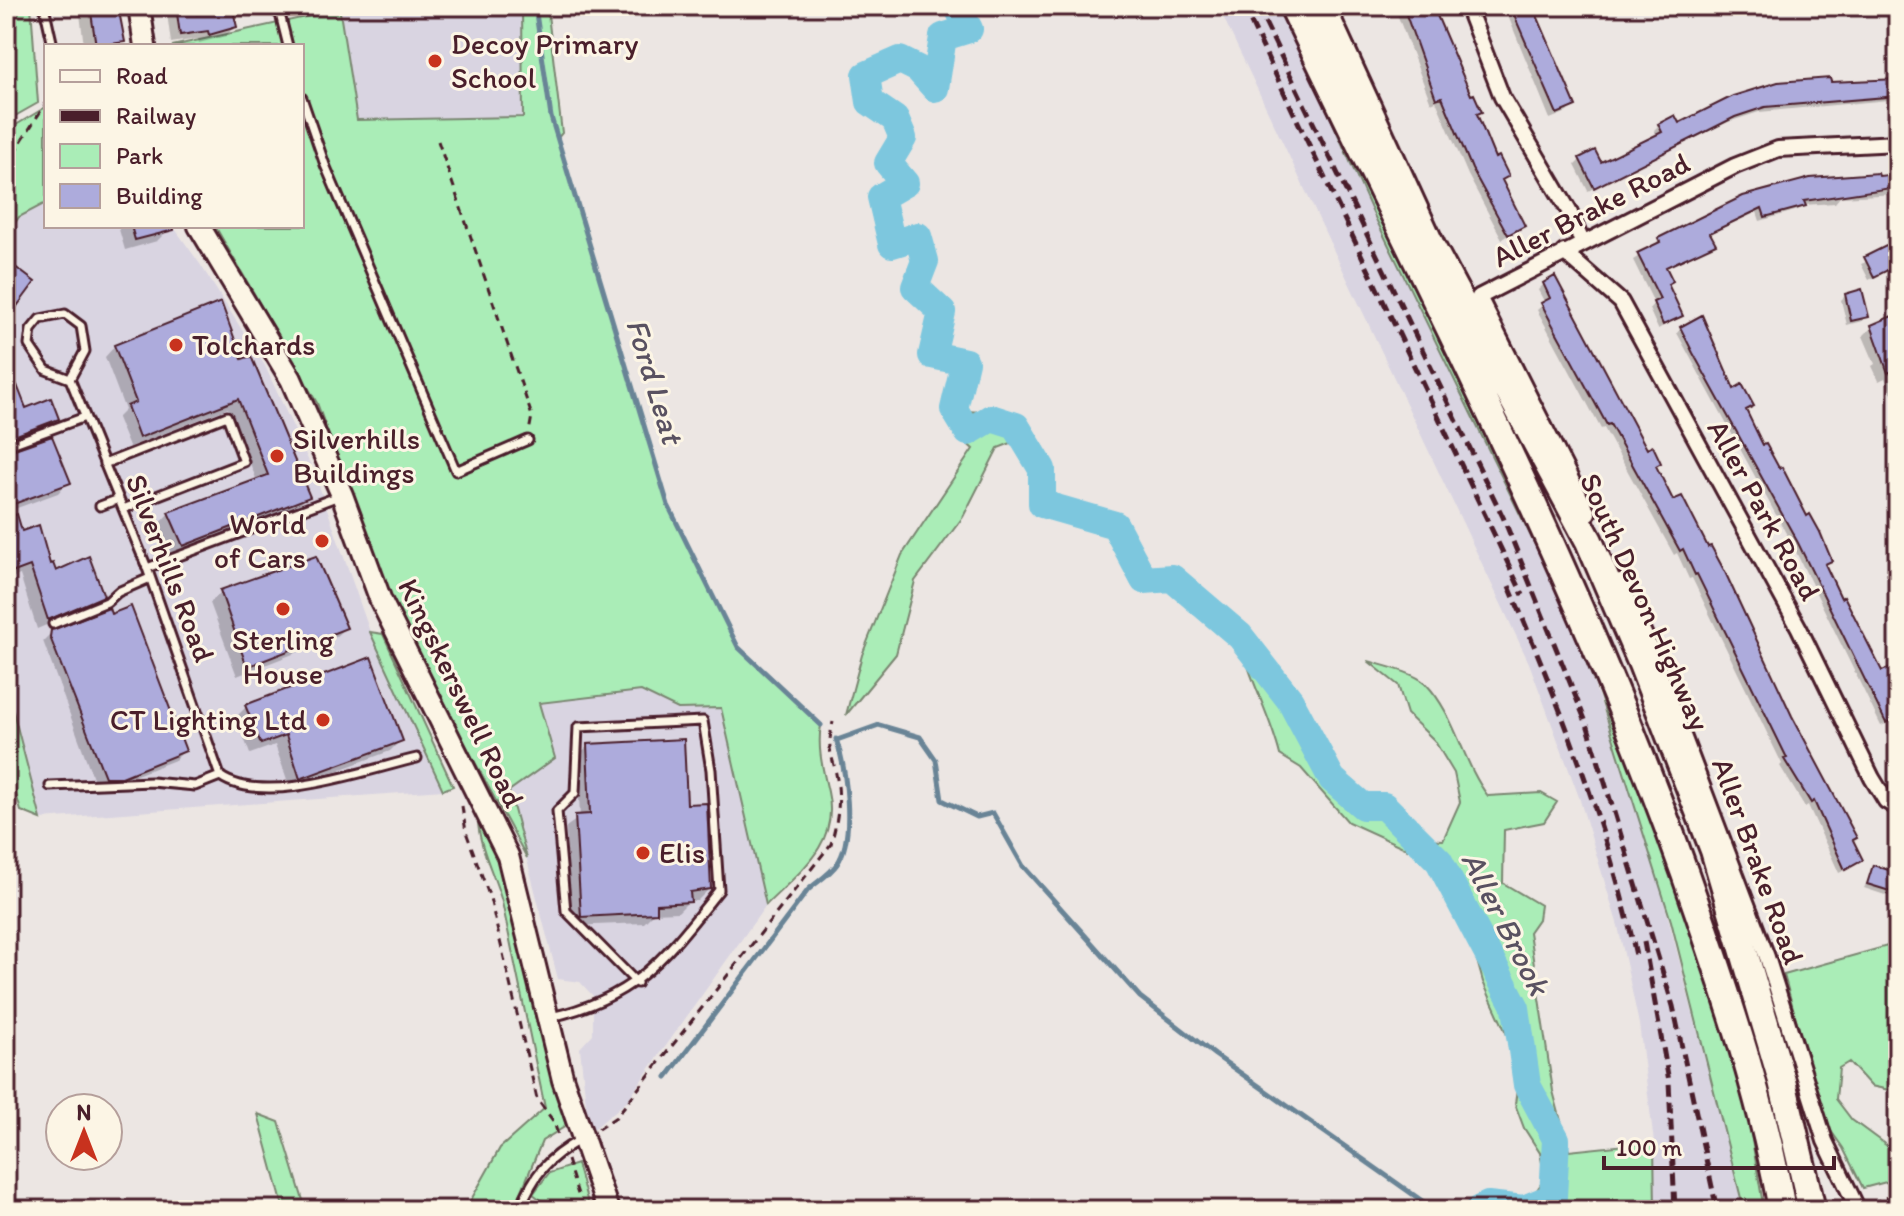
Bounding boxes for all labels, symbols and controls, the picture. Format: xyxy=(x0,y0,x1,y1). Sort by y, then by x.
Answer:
place label: Decoy Primary School xyxy=(451,25,638,96)
legend xyxy=(44,44,304,228)
marker: Decoy Primary School xyxy=(426,52,444,70)
text: Road xyxy=(116,61,168,90)
text: Railway xyxy=(116,101,197,130)
text: Park xyxy=(116,141,163,170)
street label: Aller Brake Road xyxy=(1486,144,1696,275)
text: Building xyxy=(116,181,203,210)
water label: Ford Leat xyxy=(618,314,693,451)
place label: Tolchards xyxy=(192,326,316,363)
marker: Tolchards xyxy=(167,336,185,354)
street label: Aller Park Road xyxy=(1700,413,1829,607)
place label: Silverhills Buildings xyxy=(293,420,420,491)
marker: Silverhills Buildings xyxy=(268,447,286,465)
street label: South Devon Highway xyxy=(1572,467,1719,736)
street label: Silverhills Road xyxy=(118,469,223,667)
place label: World of Cars xyxy=(214,505,306,576)
marker: World of Cars xyxy=(313,532,331,550)
street label: Kingskerswell Road xyxy=(390,572,533,814)
marker: Sterling House xyxy=(274,600,292,618)
place label: Sterling House xyxy=(232,621,335,692)
place label: CT Lighting Ltd xyxy=(110,701,307,738)
marker: CT Lighting Ltd xyxy=(314,711,332,729)
street label: Aller Brake Road xyxy=(1704,753,1813,969)
place label: Elis xyxy=(659,834,705,871)
marker: Elis xyxy=(634,844,652,862)
water label: Aller Brook xyxy=(1454,845,1559,1003)
north arrow xyxy=(44,1092,124,1172)
text: N xyxy=(77,1099,91,1126)
scale bar xyxy=(1604,1120,1834,1170)
text: 100 m xyxy=(1616,1133,1682,1162)

